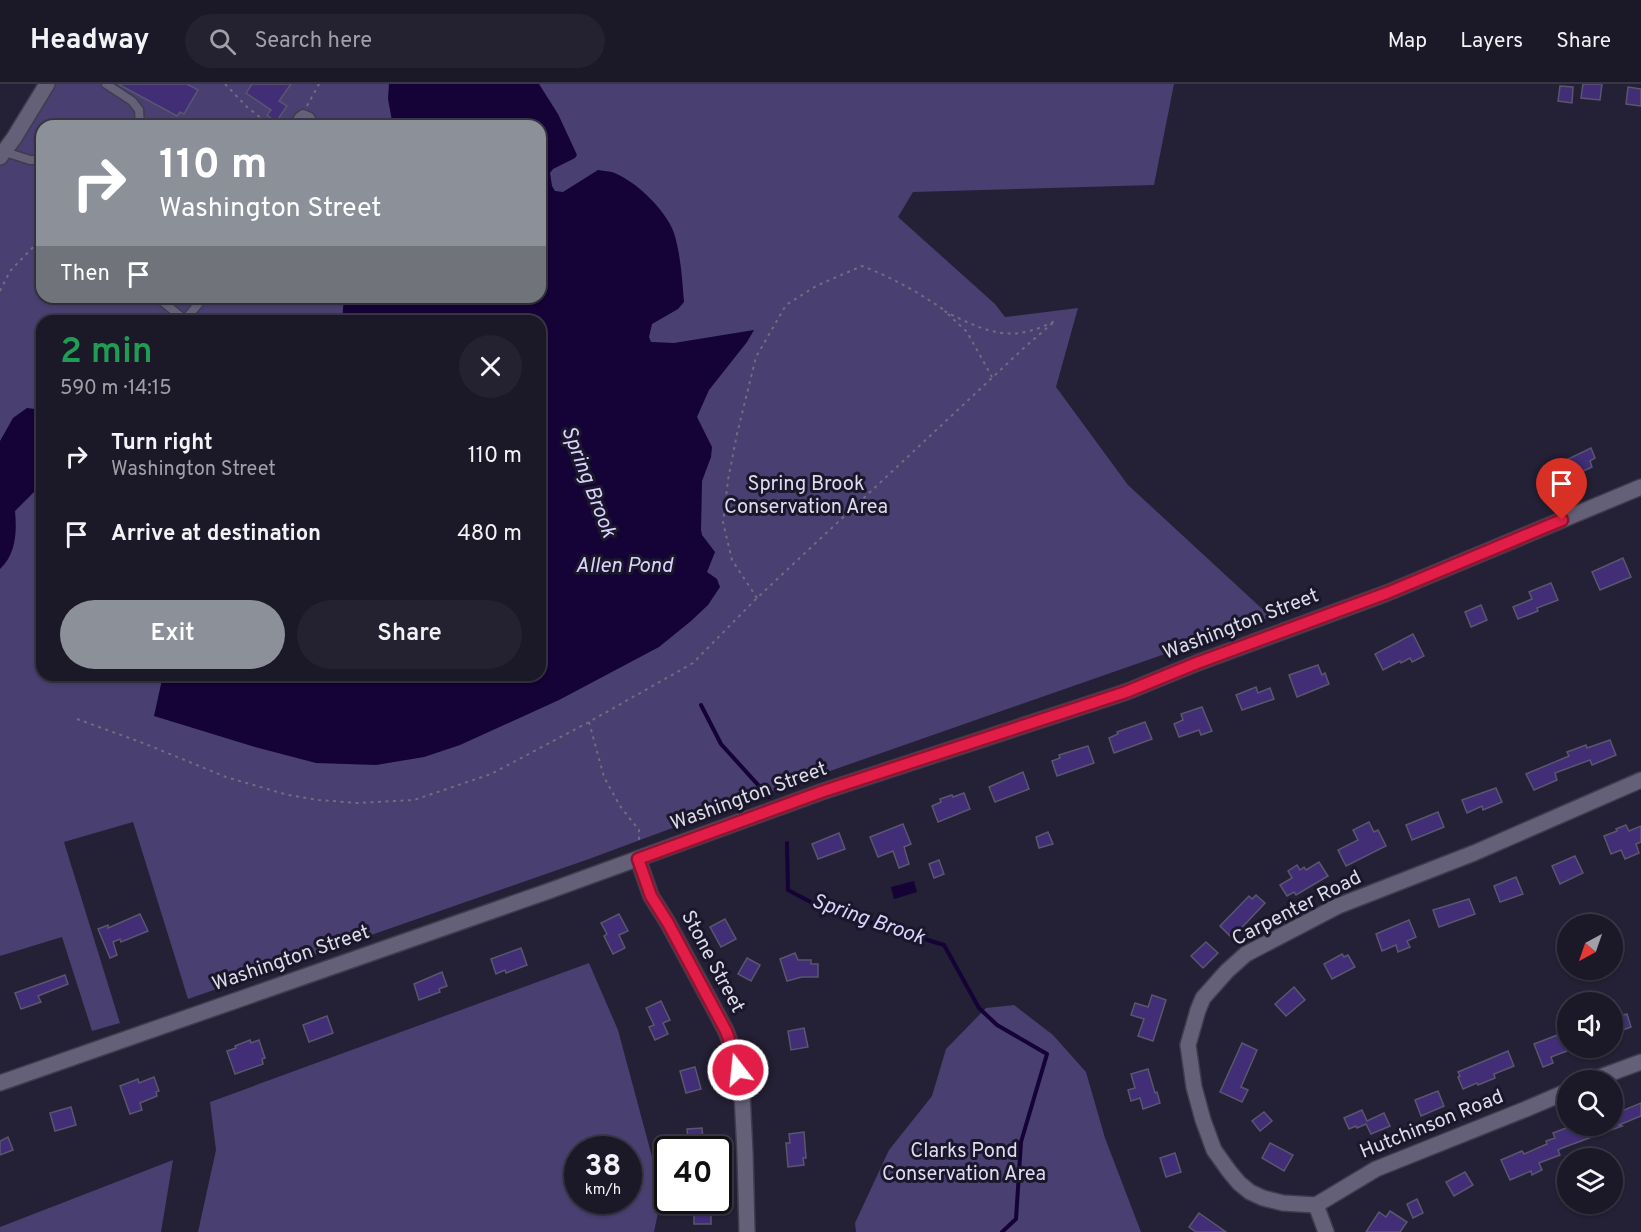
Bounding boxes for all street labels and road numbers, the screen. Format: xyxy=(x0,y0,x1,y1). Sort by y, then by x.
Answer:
street label: Washington Street xyxy=(1159,583,1323,667)
street label: Washington Street xyxy=(667,757,831,837)
street label: Carpenter Road xyxy=(1228,865,1366,953)
street label: Stone Street xyxy=(674,906,750,1018)
street label: Washington Street xyxy=(209,920,373,998)
street label: Hutchinson Road xyxy=(1356,1084,1508,1166)

